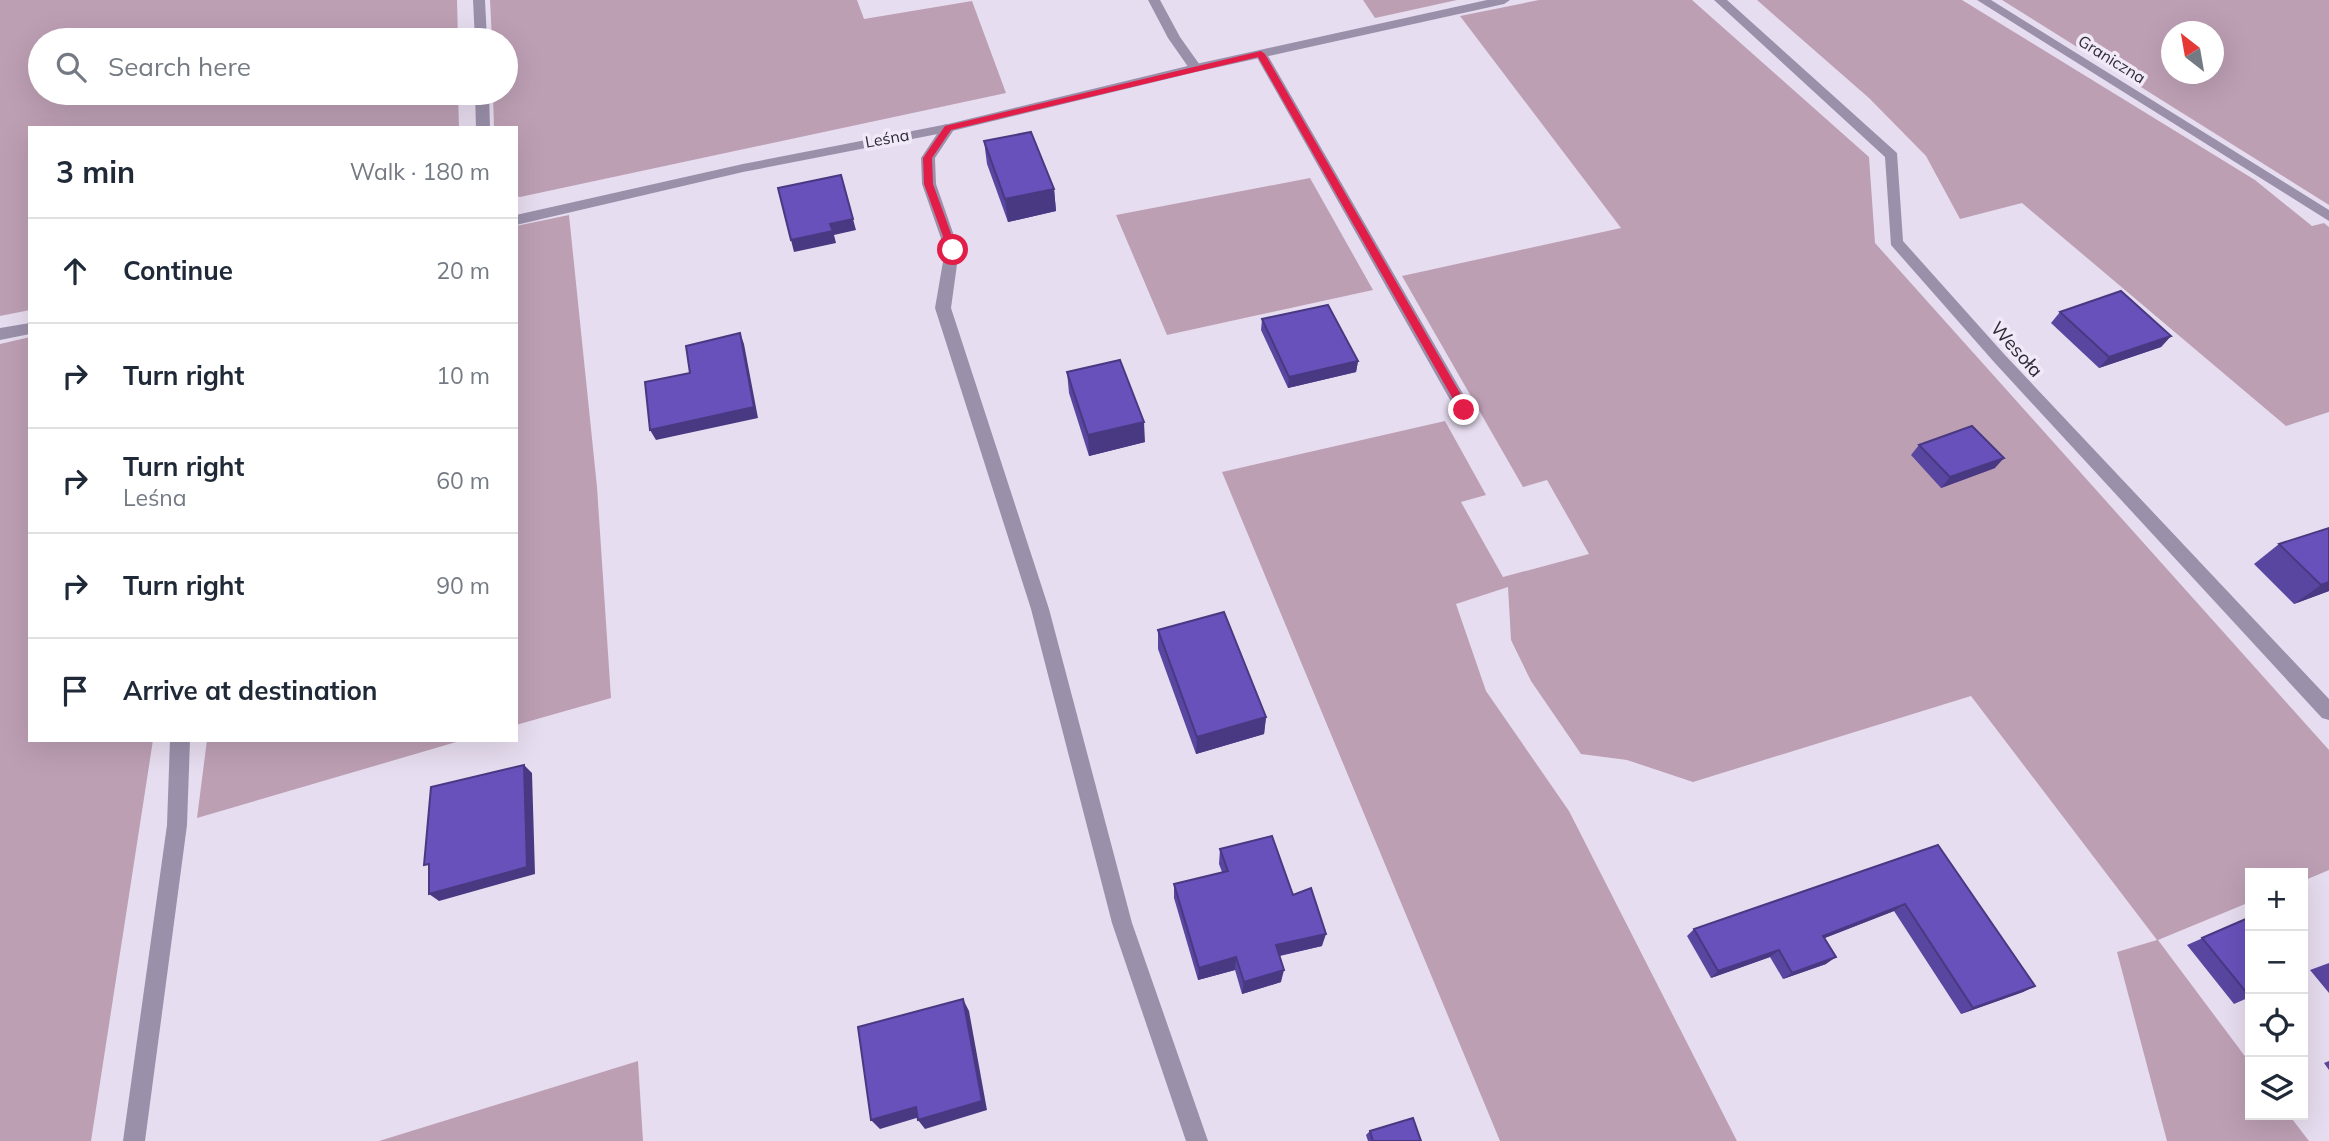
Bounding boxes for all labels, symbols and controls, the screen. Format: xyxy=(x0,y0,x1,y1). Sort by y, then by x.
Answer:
north arrow xyxy=(2161,21,2224,84)
search box xyxy=(28,28,518,105)
street label: Graniczna xyxy=(2075,31,2149,87)
icon: search xyxy=(52,48,90,86)
text: Search here xyxy=(108,50,251,83)
street label: Leśna xyxy=(863,124,911,152)
text: 3 min xyxy=(56,153,135,191)
text: Walk · 180 m xyxy=(350,157,490,186)
route start xyxy=(937,234,968,265)
icon: ahead xyxy=(56,252,94,290)
text: Continue xyxy=(123,254,233,287)
text: 20 m xyxy=(436,256,490,285)
street label: Wesoła xyxy=(1986,316,2048,382)
icon: right xyxy=(56,357,94,395)
text: Turn right xyxy=(123,359,244,392)
text: 10 m xyxy=(436,361,490,390)
route end xyxy=(1448,394,1479,425)
text: Turn right xyxy=(123,450,244,483)
icon: right xyxy=(56,462,94,500)
text: 60 m xyxy=(436,466,490,495)
text: Leśna xyxy=(123,483,187,512)
icon: right xyxy=(56,567,94,605)
text: Turn right xyxy=(123,569,244,602)
text: 90 m xyxy=(436,571,490,600)
icon: arrive xyxy=(56,672,94,710)
text: Arrive at destination xyxy=(123,674,378,707)
map controls xyxy=(2245,868,2308,1120)
button: + xyxy=(2245,868,2308,931)
button: − xyxy=(2245,931,2308,994)
button: locate xyxy=(2245,994,2308,1057)
button: layers xyxy=(2245,1057,2308,1120)

